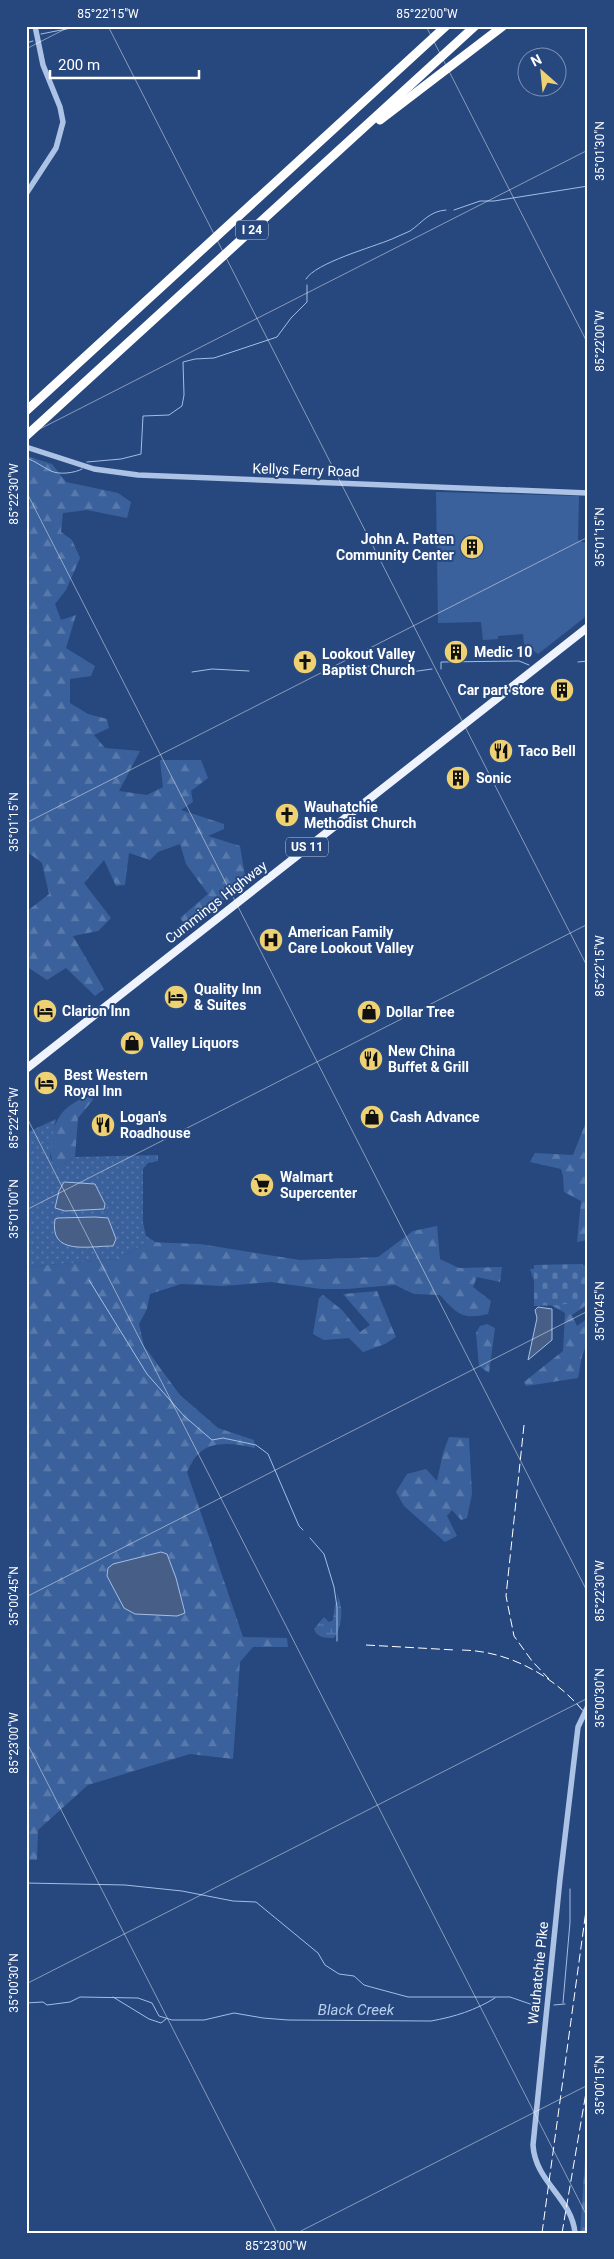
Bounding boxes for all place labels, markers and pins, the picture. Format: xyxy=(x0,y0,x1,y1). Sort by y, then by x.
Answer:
place label: John A. Patten Community Center xyxy=(336,531,454,563)
building icon: John A. Patten Community Center xyxy=(459,534,485,560)
building icon: Medic 10 xyxy=(443,639,469,665)
place label: Medic 10 xyxy=(474,644,532,660)
place label: Lookout Valley Baptist Church xyxy=(322,646,416,678)
church icon: Lookout Valley Baptist Church xyxy=(292,649,318,675)
building icon: Car part store xyxy=(549,677,575,703)
place label: Car part store xyxy=(457,682,544,698)
restaurant icon: Taco Bell xyxy=(488,738,514,764)
place label: Taco Bell xyxy=(518,743,576,759)
building icon: Sonic xyxy=(445,765,471,791)
place label: Sonic xyxy=(476,770,511,786)
place label: Wauhatchie Methodist Church xyxy=(304,799,416,831)
church icon: Wauhatchie Methodist Church xyxy=(274,802,300,828)
place label: American Family Care Lookout Valley xyxy=(288,924,415,956)
hospital icon: American Family Care Lookout Valley xyxy=(258,927,284,953)
place label: Quality Inn & Suites xyxy=(194,981,262,1013)
hotel icon: Quality Inn & Suites xyxy=(163,984,189,1010)
hotel icon: Clarion Inn xyxy=(32,998,58,1024)
shop icon: Dollar Tree xyxy=(356,999,382,1025)
place label: Clarion Inn xyxy=(62,1003,130,1019)
place label: Dollar Tree xyxy=(386,1004,455,1020)
shop icon: Valley Liquors xyxy=(119,1030,145,1056)
place label: Valley Liquors xyxy=(150,1035,239,1051)
place label: New China Buffet & Grill xyxy=(388,1043,469,1075)
restaurant icon: New China Buffet & Grill xyxy=(358,1046,384,1072)
place label: Best Western Royal Inn xyxy=(64,1067,148,1099)
hotel icon: Best Western Royal Inn xyxy=(33,1070,59,1096)
shop icon: Cash Advance xyxy=(359,1104,385,1130)
place label: Logan's Roadhouse xyxy=(120,1109,191,1141)
place label: Cash Advance xyxy=(390,1109,480,1125)
restaurant icon: Logan's Roadhouse xyxy=(90,1112,116,1138)
place label: Walmart Supercenter xyxy=(280,1169,357,1201)
supermarket icon: Walmart Supercenter xyxy=(249,1172,275,1198)

